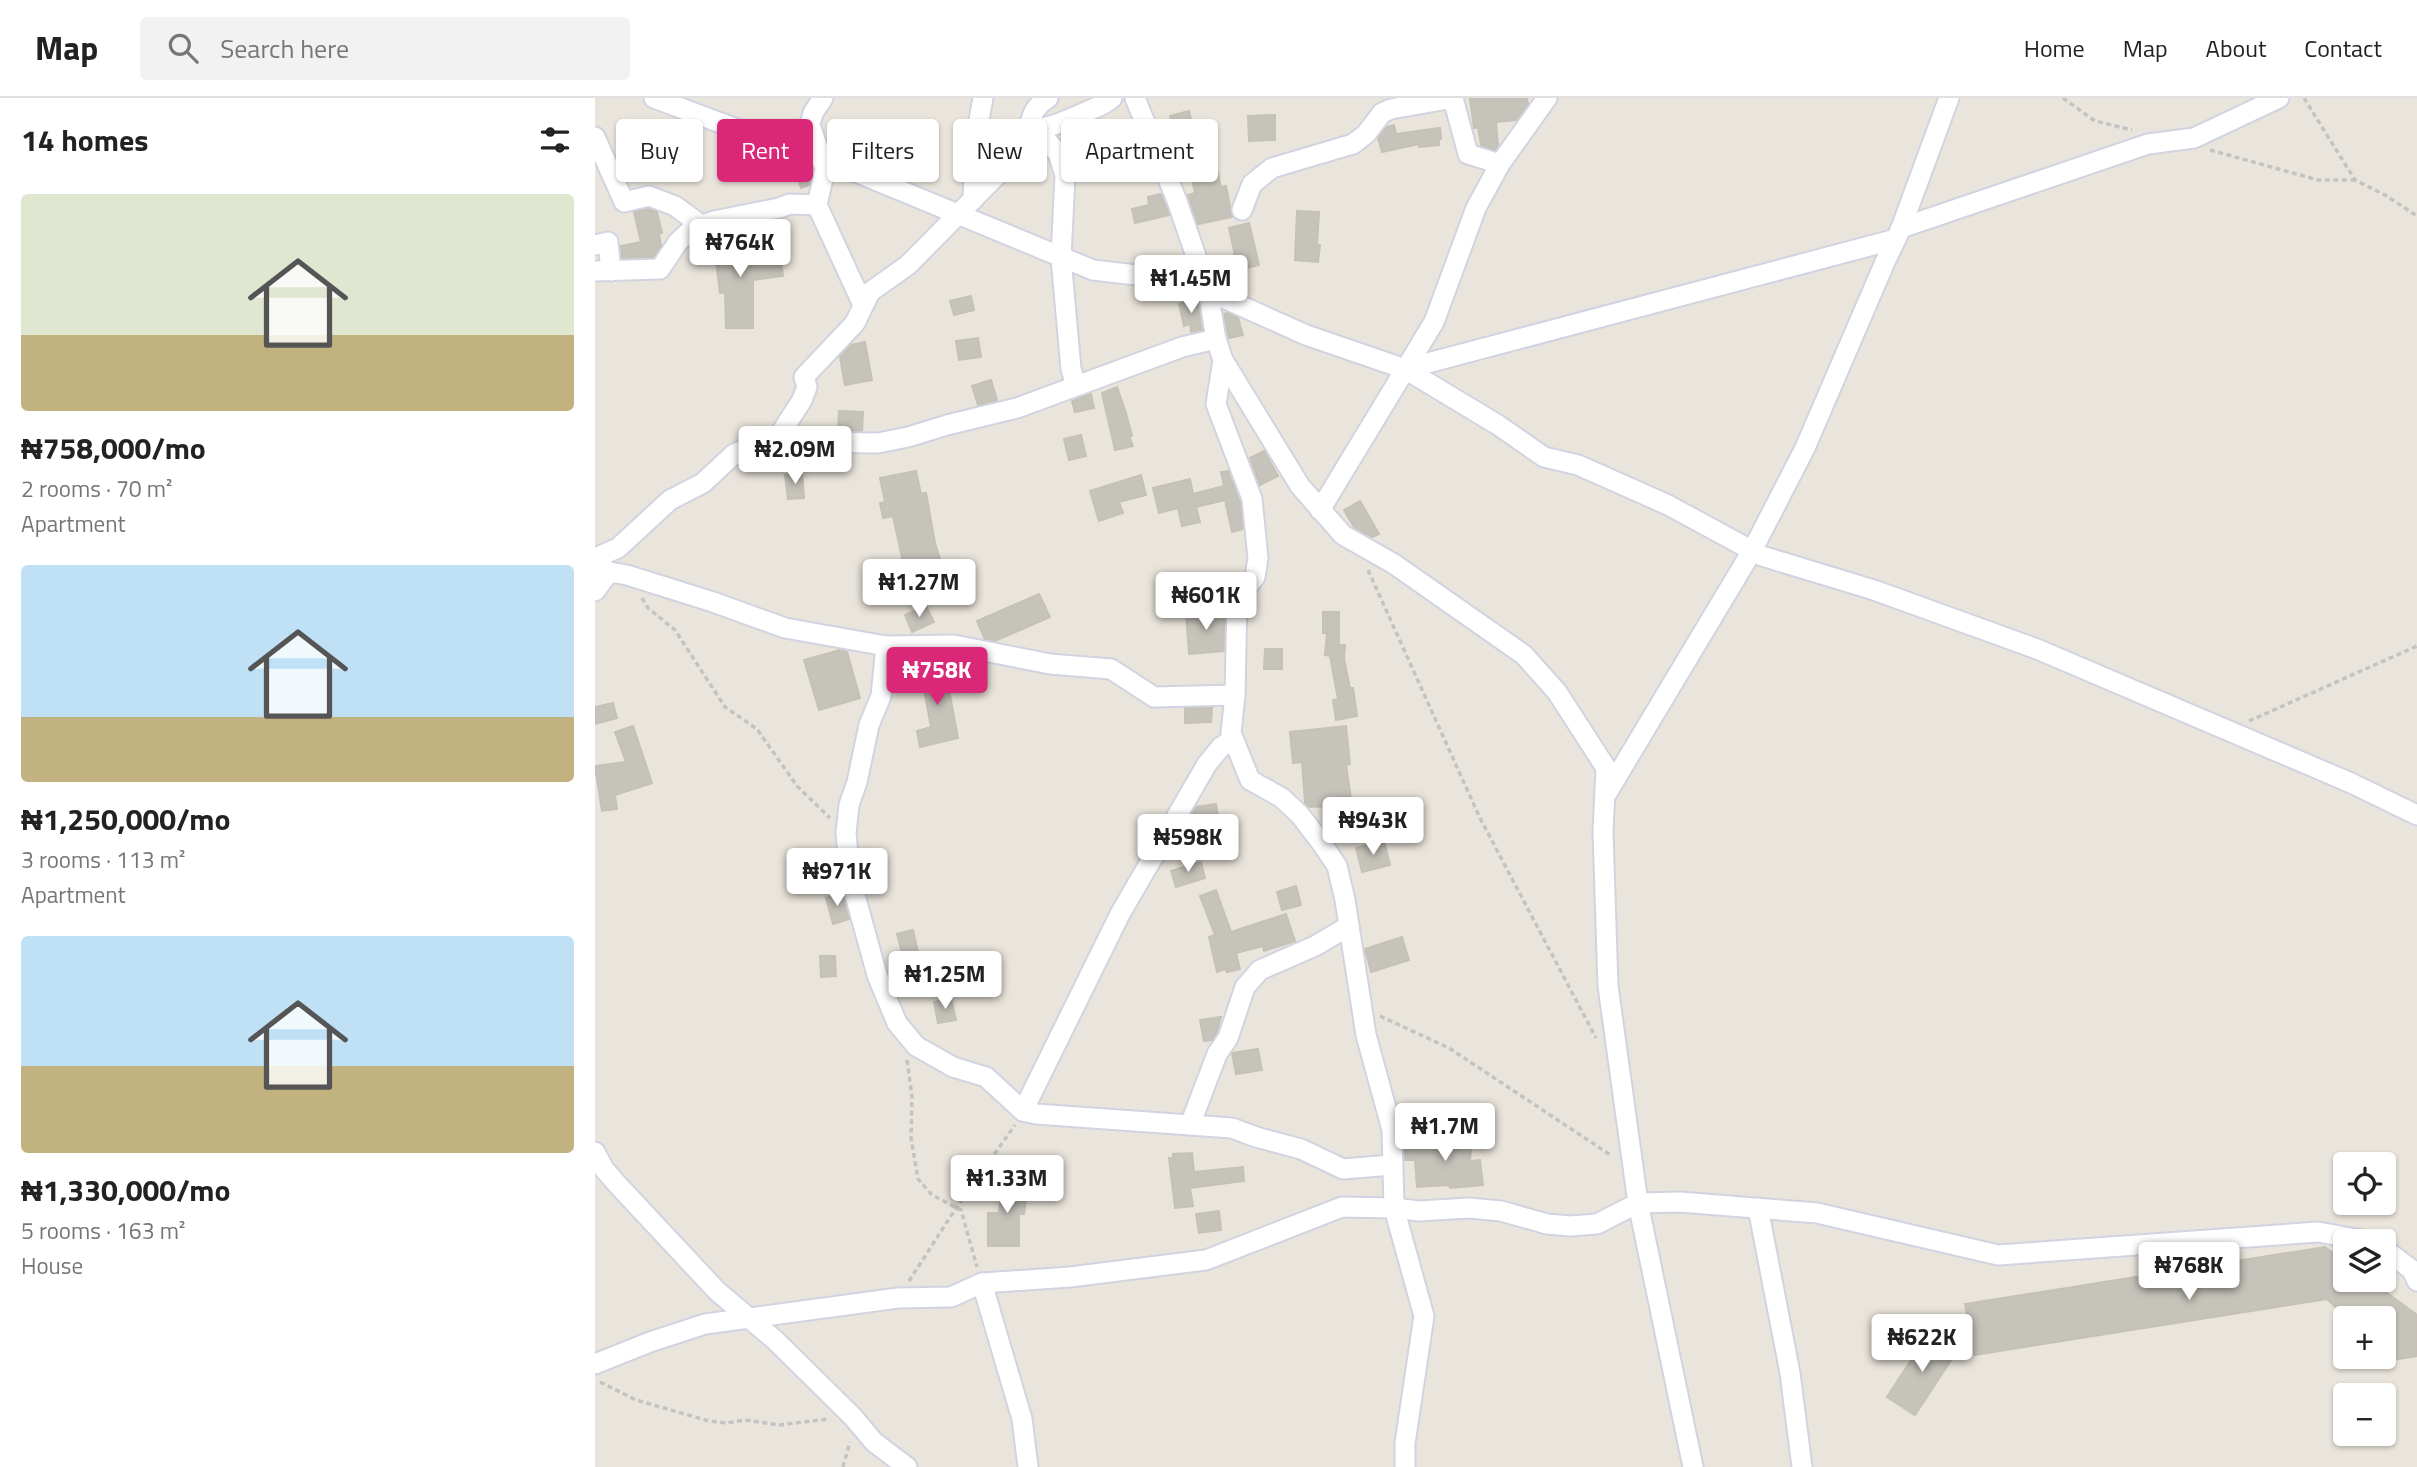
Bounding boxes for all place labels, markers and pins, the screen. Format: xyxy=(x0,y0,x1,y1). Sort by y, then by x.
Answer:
pin: ₦764K xyxy=(691,220,789,279)
pin: ₦1.45M xyxy=(1134,256,1248,315)
pin: ₦2.09M xyxy=(738,426,852,486)
pin: ₦1.27M xyxy=(862,560,976,619)
pin: ₦601K xyxy=(1157,573,1255,632)
pin: ₦758K xyxy=(888,648,986,707)
pin: ₦943K xyxy=(1324,798,1422,857)
pin: ₦598K xyxy=(1139,814,1237,874)
pin: ₦971K xyxy=(788,848,886,908)
pin: ₦1.25M xyxy=(888,951,1002,1011)
pin: ₦1.7M xyxy=(1396,1104,1494,1163)
pin: ₦1.33M xyxy=(950,1156,1064,1215)
pin: ₦768K xyxy=(2140,1242,2238,1302)
pin: ₦622K xyxy=(1873,1314,1971,1374)

